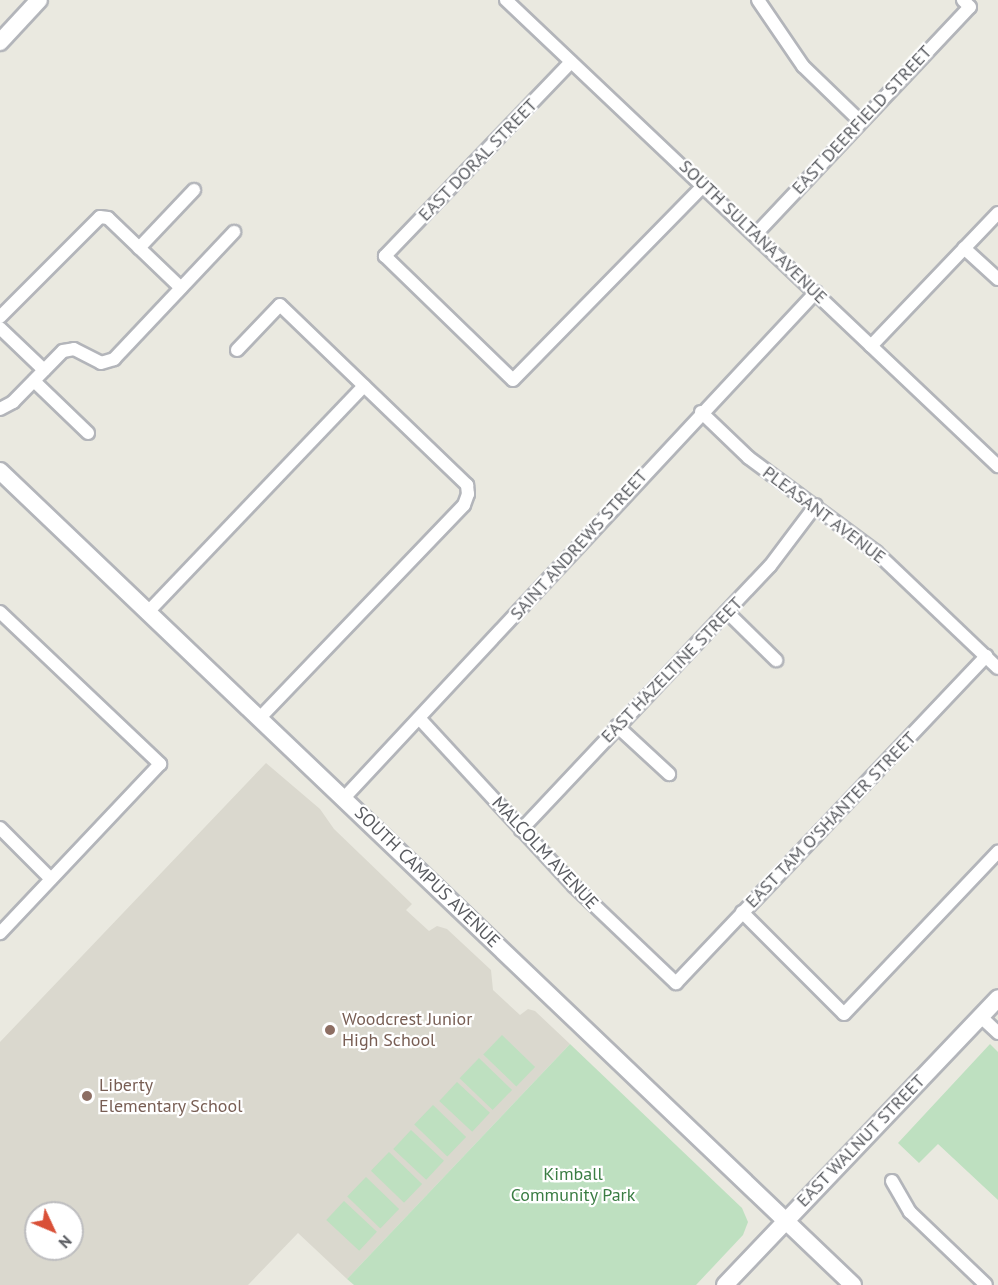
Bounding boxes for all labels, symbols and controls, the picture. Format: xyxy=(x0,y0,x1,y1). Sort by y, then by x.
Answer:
street label: EAST DEERFIELD STREET xyxy=(787,41,937,199)
street label: EAST DORAL STREET xyxy=(414,94,542,226)
street label: SOUTH SULTANA AVENUE xyxy=(674,155,832,309)
street label: PLEASANT AVENUE xyxy=(758,461,890,569)
street label: SAINT ANDREWS STREET xyxy=(505,465,653,625)
street label: EAST HAZELTINE STREET xyxy=(597,592,747,748)
street label: EAST TAM O'SHANTER STREET xyxy=(741,727,921,913)
street label: MALCOLM AVENUE xyxy=(487,792,603,914)
street label: SOUTH CAMPUS AVENUE xyxy=(350,802,504,952)
place label: Woodcrest Junior High School xyxy=(342,1009,472,1052)
marker: Woodcrest Junior High School xyxy=(323,1023,337,1037)
street label: EAST WALNUT STREET xyxy=(792,1070,930,1212)
place label: Liberty Elementary School xyxy=(99,1075,243,1118)
marker: Liberty Elementary School xyxy=(80,1089,94,1103)
park label: Kimball Community Park xyxy=(510,1164,636,1206)
north arrow xyxy=(24,1201,84,1261)
text: N xyxy=(55,1231,76,1253)

